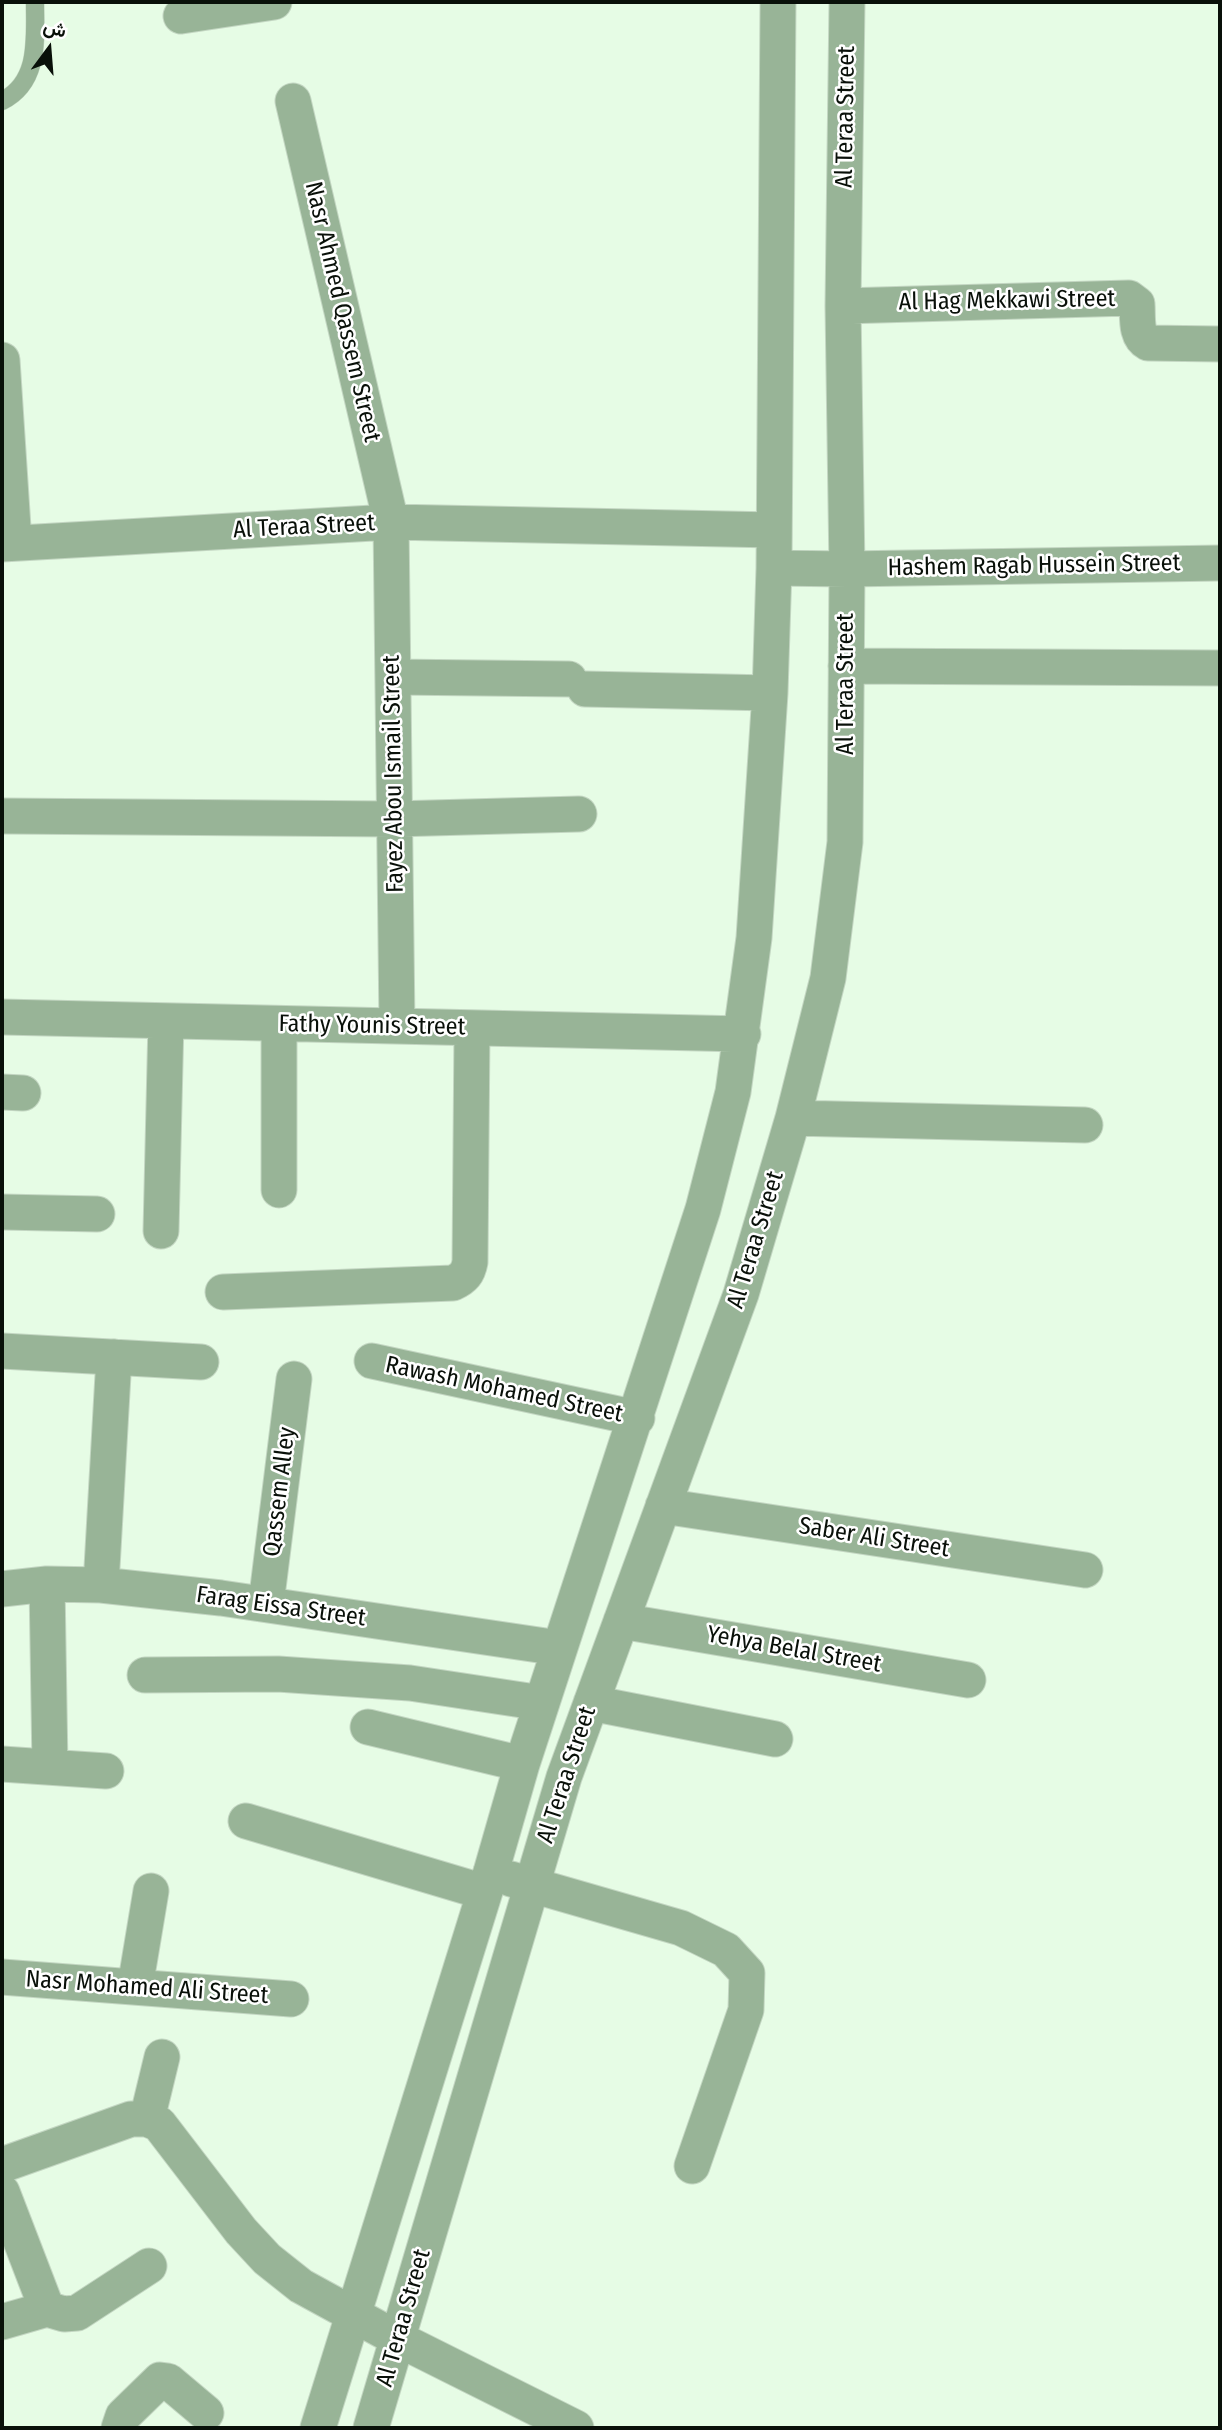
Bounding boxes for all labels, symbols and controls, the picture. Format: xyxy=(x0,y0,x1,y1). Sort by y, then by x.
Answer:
north arrow xyxy=(14,14,84,84)
text: ش xyxy=(41,14,69,43)
street label: Al Teraa Street xyxy=(830,46,862,188)
street label: Nasr Ahmed Qassem Street xyxy=(298,179,386,445)
street label: Al Hag Mekkawi Street xyxy=(898,285,1116,317)
street label: Al Teraa Street xyxy=(232,509,376,545)
street label: Hashem Ragab Hussein Street xyxy=(887,549,1181,583)
street label: Al Teraa Street xyxy=(832,613,860,755)
street label: Fayez Abou Ismail Street xyxy=(378,655,410,893)
street label: Fathy Younis Street xyxy=(278,1010,466,1042)
street label: Al Teraa Street xyxy=(721,1168,791,1312)
street label: Rawash Mohamed Street xyxy=(383,1351,625,1429)
street label: Qassem Alley xyxy=(258,1426,302,1558)
street label: Saber Ali Street xyxy=(797,1512,951,1564)
street label: Farag Eissa Street xyxy=(194,1581,368,1633)
street label: Yehya Belal Street xyxy=(705,1621,883,1679)
street label: Al Teraa Street xyxy=(531,1703,603,1847)
street label: Nasr Mohamed Ali Street xyxy=(25,1965,269,2011)
street label: Al Teraa Street xyxy=(371,2246,437,2390)

